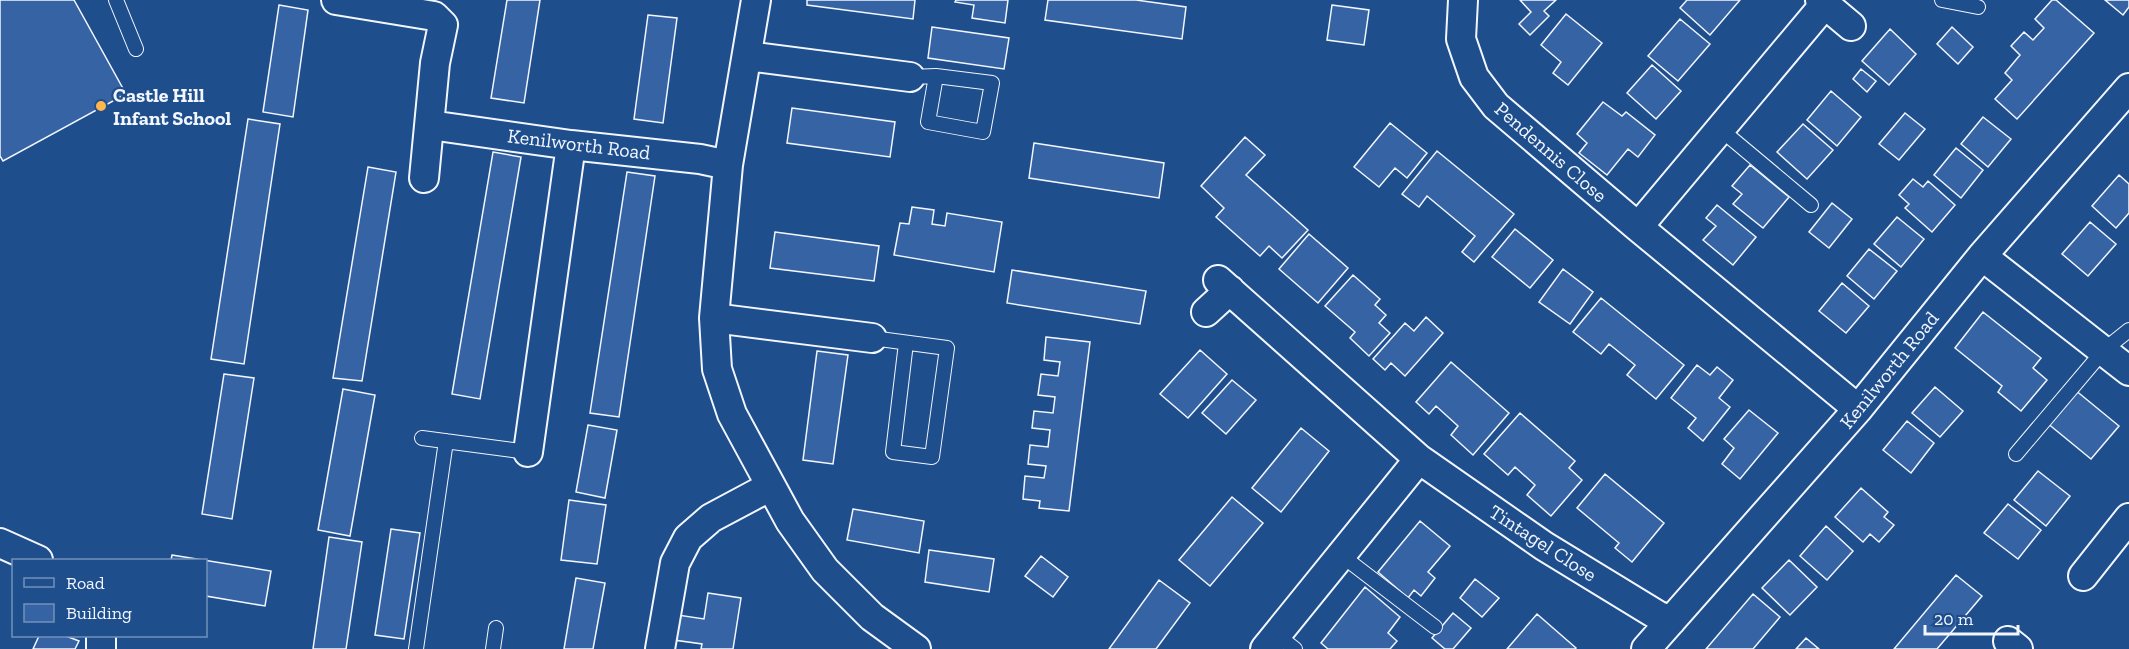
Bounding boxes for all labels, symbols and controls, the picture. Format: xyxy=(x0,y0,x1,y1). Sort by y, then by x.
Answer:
place label: Castle Hill Infant School xyxy=(113,83,231,130)
street label: Pendennis Close xyxy=(1490,97,1612,207)
marker: Castle Hill Infant School xyxy=(94,99,108,113)
street label: Kenilworth Road xyxy=(506,123,652,165)
street label: Kenilworth Road xyxy=(1834,307,1944,433)
street label: Tintagel Close xyxy=(1485,499,1601,587)
legend xyxy=(12,559,207,637)
text: Road xyxy=(66,572,105,594)
scale bar xyxy=(1925,598,2018,636)
text: Building xyxy=(66,602,132,624)
text: 20 m xyxy=(1934,608,1974,630)

